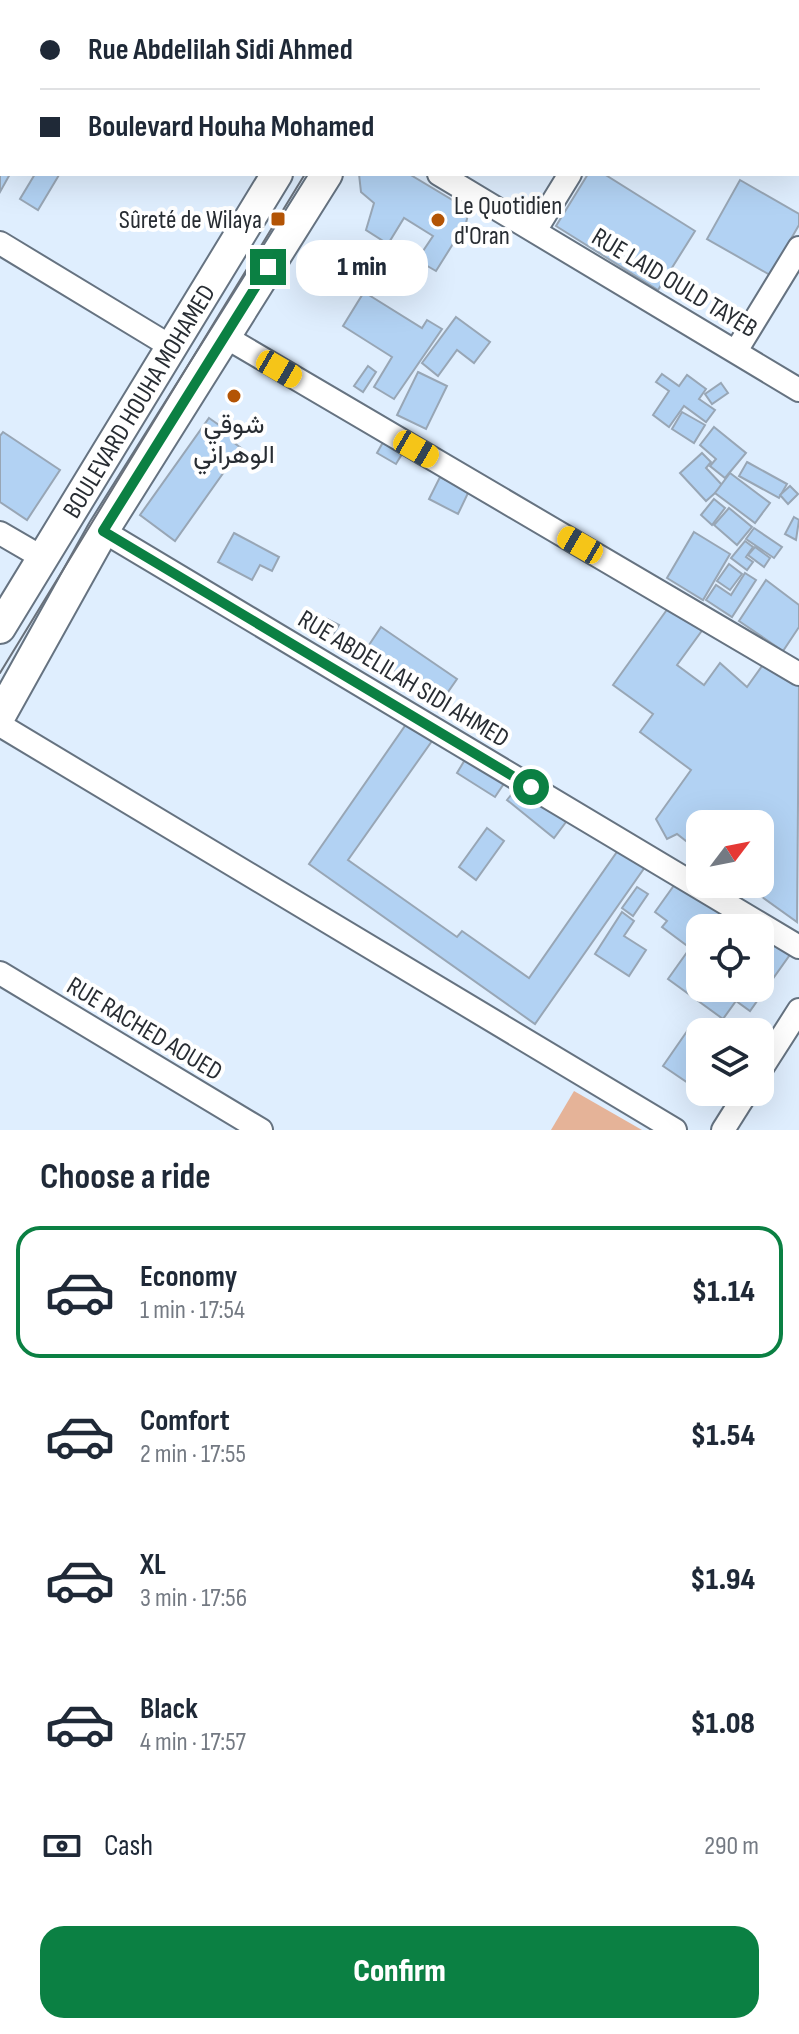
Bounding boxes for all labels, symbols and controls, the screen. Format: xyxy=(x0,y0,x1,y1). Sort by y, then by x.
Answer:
text: Rue Abdelilah Sidi Ahmed xyxy=(88,32,353,68)
text: Boulevard Houha Mohamed xyxy=(88,109,374,145)
place label: Le Quotidien d'Oran xyxy=(454,191,562,252)
place label: Sûreté de Wilaya xyxy=(119,205,262,236)
marker: Sûreté de Wilaya xyxy=(269,210,287,228)
marker: Le Quotidien d'Oran xyxy=(429,211,447,229)
street label: RUE LAID OULD TAYEB xyxy=(586,222,763,345)
callout: 1 min xyxy=(296,239,428,295)
route end xyxy=(250,249,286,285)
text: 1 min xyxy=(337,252,387,283)
street label: BOULEVARD HOUHA MOHAMED xyxy=(57,279,223,524)
car xyxy=(252,347,306,391)
marker: شوقي الوهراني xyxy=(225,387,243,405)
place label: شوقي الوهراني xyxy=(193,410,275,475)
car xyxy=(389,427,443,471)
car xyxy=(553,523,607,567)
street label: RUE ABDELILAH SIDI AHMED xyxy=(292,604,514,755)
route start xyxy=(513,769,549,805)
north arrow xyxy=(686,810,774,898)
map controls xyxy=(686,810,774,1106)
button: locate xyxy=(686,914,774,1002)
street label: RUE RACHED AOUED xyxy=(61,971,228,1088)
button: layers xyxy=(686,1018,774,1106)
text: Choose a ride xyxy=(40,1156,211,1199)
icon: car xyxy=(44,1256,116,1328)
text: Economy xyxy=(140,1259,237,1295)
text: $1.14 xyxy=(692,1274,755,1310)
text: 1 min · 17:54 xyxy=(140,1295,245,1326)
icon: car xyxy=(44,1400,116,1472)
text: Comfort xyxy=(140,1403,230,1439)
text: $1.54 xyxy=(691,1418,755,1454)
text: 2 min · 17:55 xyxy=(140,1439,246,1470)
icon: car xyxy=(44,1544,116,1616)
text: XL xyxy=(140,1547,166,1583)
text: $1.94 xyxy=(690,1562,755,1598)
text: 3 min · 17:56 xyxy=(140,1583,247,1614)
icon: car xyxy=(44,1688,116,1760)
text: Black xyxy=(140,1691,198,1727)
text: $1.08 xyxy=(690,1706,755,1742)
text: 4 min · 17:57 xyxy=(140,1727,246,1758)
icon: cash xyxy=(40,1824,84,1868)
text: Cash xyxy=(104,1828,153,1864)
text: 290 m xyxy=(704,1831,759,1862)
button: Confirm xyxy=(40,1926,759,2018)

